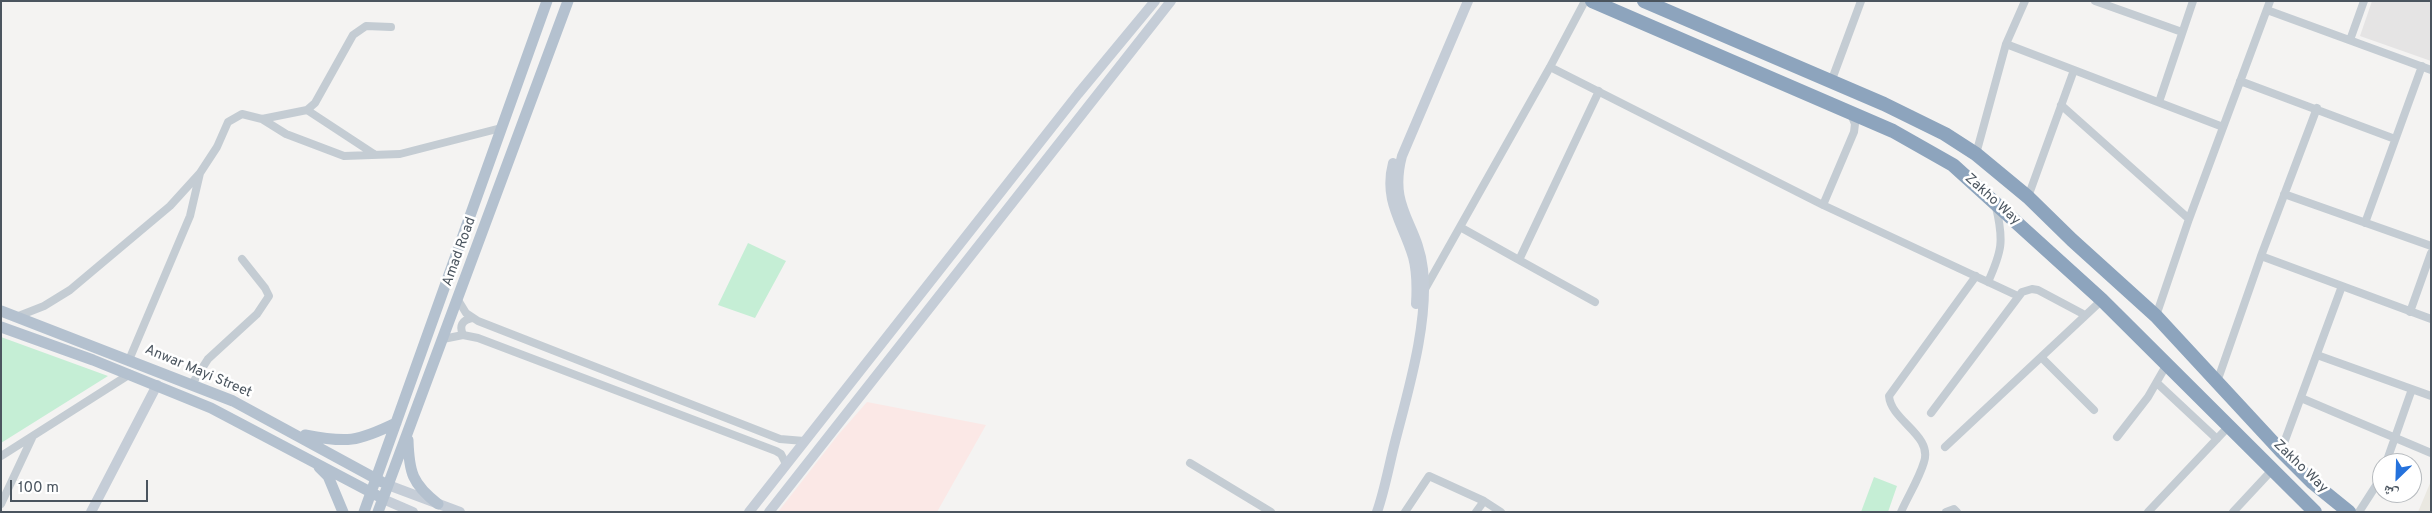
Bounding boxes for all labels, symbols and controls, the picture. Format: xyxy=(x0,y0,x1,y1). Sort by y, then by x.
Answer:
street label: Zakho Way xyxy=(1961,171,2023,229)
street label: Amad Road xyxy=(440,215,480,289)
street label: Anwar Mayi Street xyxy=(142,342,254,402)
street label: Zakho Way xyxy=(2269,437,2331,497)
north arrow xyxy=(2372,453,2422,503)
scale bar xyxy=(12,470,150,502)
text: 100 m xyxy=(18,479,59,498)
text: ش xyxy=(2381,480,2401,502)

